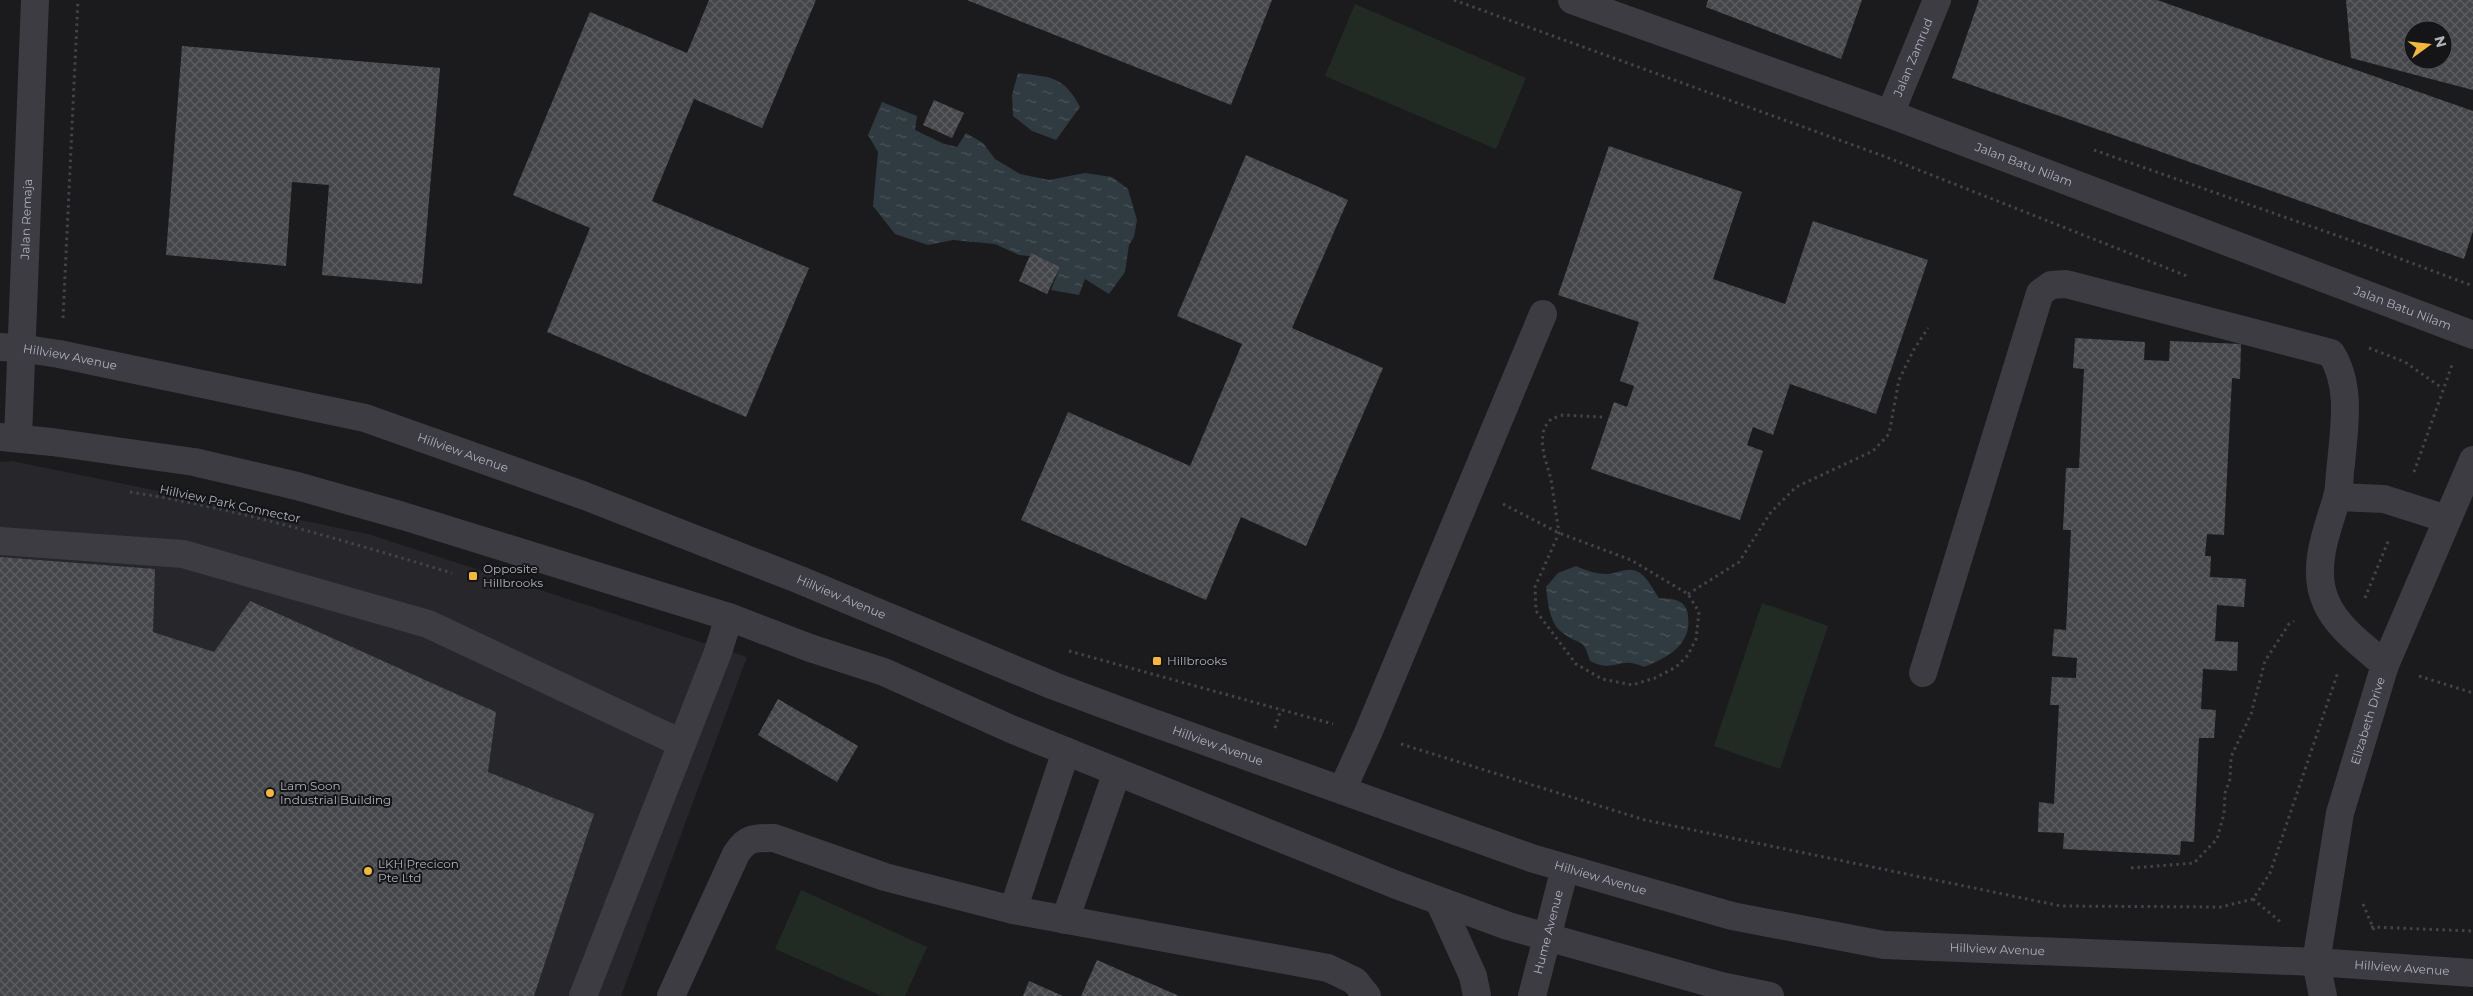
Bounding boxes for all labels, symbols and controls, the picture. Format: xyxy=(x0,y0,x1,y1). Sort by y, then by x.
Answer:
street label: Jalan Zamrud xyxy=(1890,16,1936,100)
north arrow xyxy=(2403,20,2453,70)
text: N xyxy=(2430,34,2451,49)
street label: Jalan Batu Nilam xyxy=(1972,139,2075,190)
street label: Jalan Remaja xyxy=(17,178,35,261)
street label: Jalan Batu Nilam xyxy=(2351,282,2454,333)
street label: Hillview Avenue xyxy=(22,341,119,373)
street label: Hillview Avenue xyxy=(416,429,511,475)
street label: Hillview Park Connector xyxy=(158,481,302,526)
place label: Opposite Hillbrooks xyxy=(483,561,543,590)
marker: Opposite Hillbrooks xyxy=(467,570,479,582)
street label: Hillview Avenue xyxy=(794,571,888,622)
place label: Hillbrooks xyxy=(1167,653,1227,668)
marker: Hillbrooks xyxy=(1151,655,1163,667)
street label: Elizabeth Drive xyxy=(2347,675,2388,766)
street label: Hillview Avenue xyxy=(1171,722,1265,769)
place label: Lam Soon Industrial Building xyxy=(280,778,391,807)
marker: Lam Soon Industrial Building xyxy=(264,787,276,799)
place label: LKH Precicon Pte Ltd xyxy=(378,856,459,885)
street label: Hillview Avenue xyxy=(1553,857,1649,898)
marker: LKH Precicon Pte Ltd xyxy=(362,865,374,877)
street label: Hume Avenue xyxy=(1530,888,1566,976)
street label: Hillview Avenue xyxy=(1949,940,2045,958)
street label: Hillview Avenue xyxy=(2354,957,2450,978)

